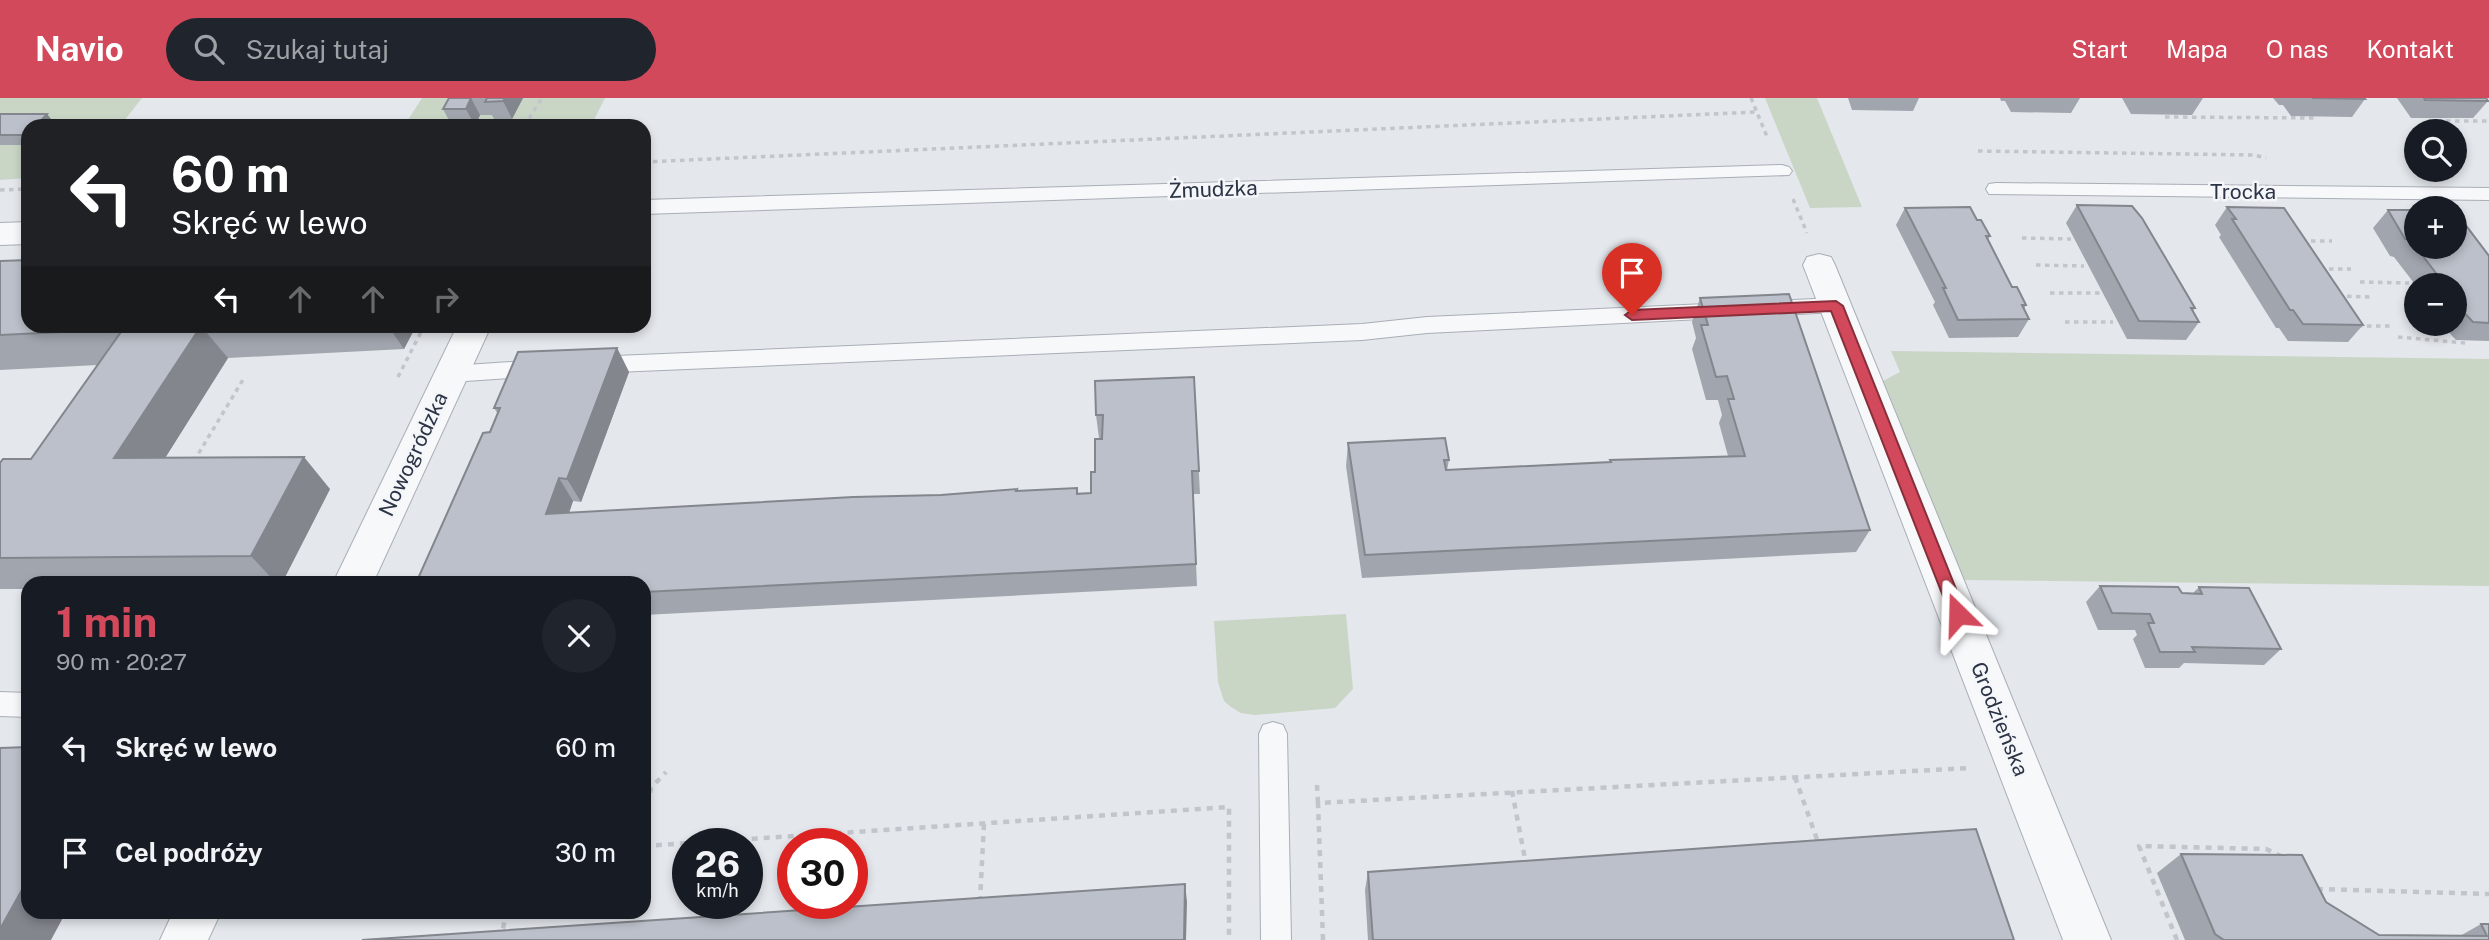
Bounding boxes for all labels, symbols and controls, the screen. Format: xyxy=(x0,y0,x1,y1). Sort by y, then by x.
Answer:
search box xyxy=(166,18,656,81)
text: Navio xyxy=(35,30,124,68)
icon: search xyxy=(190,30,228,68)
text: Szukaj tutaj xyxy=(246,34,389,65)
text: Start xyxy=(2071,35,2128,63)
text: Mapa xyxy=(2166,35,2228,63)
text: O nas xyxy=(2266,35,2328,63)
text: Kontakt xyxy=(2366,35,2454,63)
map controls xyxy=(2404,119,2467,336)
button: search xyxy=(2404,119,2467,182)
text: 60 m xyxy=(171,145,290,203)
icon: left xyxy=(56,147,147,238)
street label: Żmudzka xyxy=(1168,175,1258,203)
street label: Trocka xyxy=(2210,179,2276,204)
button: + xyxy=(2404,196,2467,259)
text: Skręć w lewo xyxy=(171,204,368,241)
pin xyxy=(1602,243,1662,315)
icon: arrive xyxy=(1613,254,1651,292)
button: − xyxy=(2404,273,2467,336)
icon: left xyxy=(208,280,246,318)
icon: ahead xyxy=(281,280,319,318)
icon: ahead xyxy=(354,280,392,318)
icon: right xyxy=(427,280,465,318)
street label: Nowogródzka xyxy=(373,388,453,520)
position arrow xyxy=(1921,577,1995,651)
text: 1 min xyxy=(56,597,157,646)
button: close xyxy=(542,599,616,673)
text: 90 m · 20:27 xyxy=(56,648,187,675)
street label: Grodzieńska xyxy=(1966,658,2034,780)
icon: left xyxy=(56,729,94,767)
text: Skręć w lewo xyxy=(115,732,277,763)
text: 60 m xyxy=(555,732,616,763)
speed limit sign: 30 xyxy=(777,828,868,919)
icon: arrive xyxy=(56,834,94,872)
text: Cel podróży xyxy=(115,837,263,868)
text: 30 m xyxy=(555,837,616,868)
text: 26 xyxy=(695,844,740,885)
text: km/h xyxy=(696,880,739,901)

